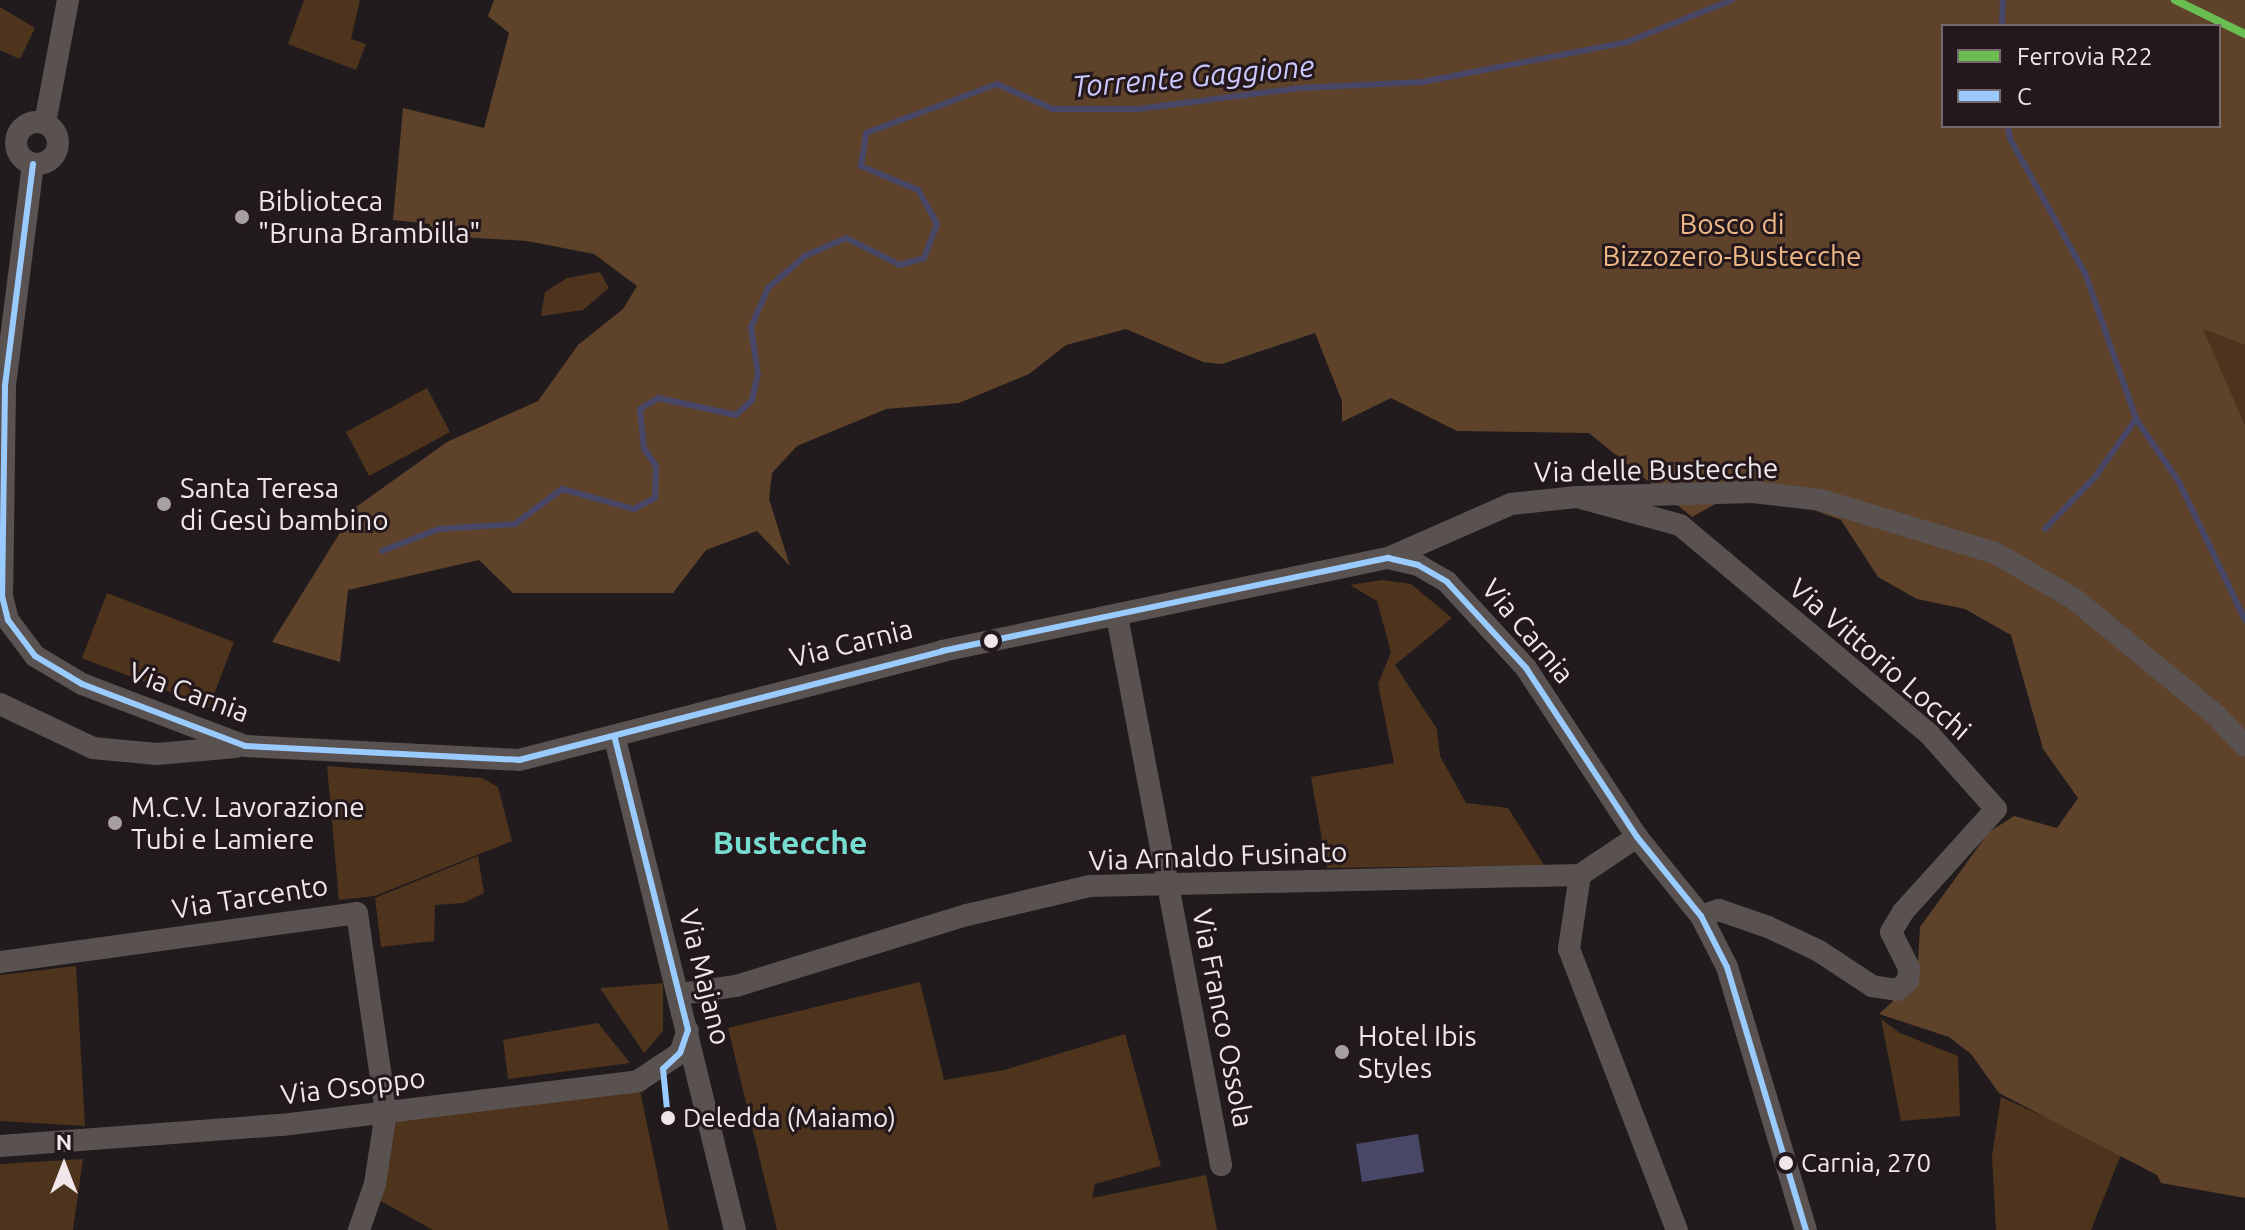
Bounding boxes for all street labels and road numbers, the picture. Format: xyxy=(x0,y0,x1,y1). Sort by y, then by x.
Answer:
street label: Via delle Bustecche xyxy=(1534,451,1778,489)
street label: Via Vittorio Locchi xyxy=(1782,571,1978,747)
street label: Via Carnia xyxy=(1475,572,1581,690)
street label: Via Carnia xyxy=(786,611,916,675)
street label: Via Carnia xyxy=(124,655,254,729)
street label: Via Arnaldo Fusinato xyxy=(1088,835,1348,877)
street label: Via Tarcento xyxy=(170,868,330,926)
street label: Via Majano xyxy=(672,906,738,1048)
street label: Via Franco Ossola xyxy=(1185,906,1261,1130)
street label: Via Osoppo xyxy=(279,1060,427,1112)

